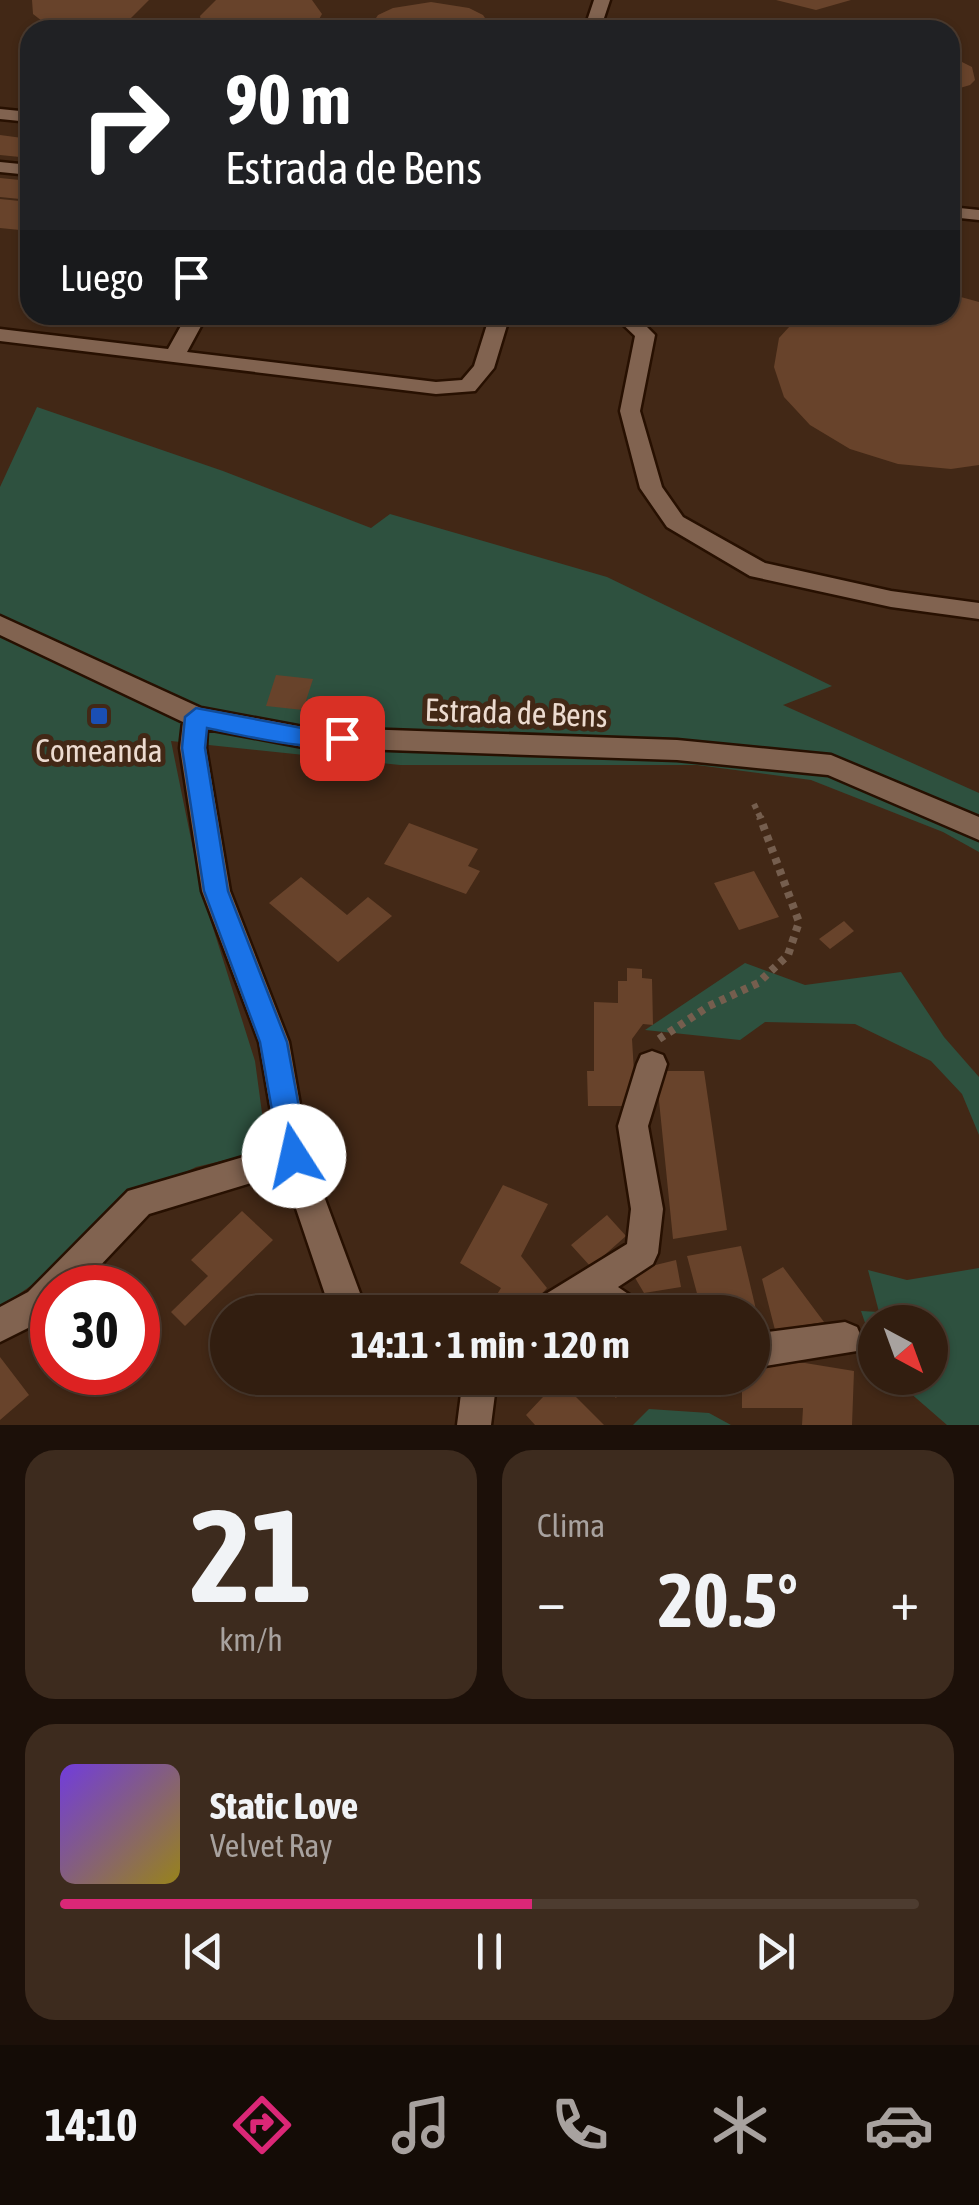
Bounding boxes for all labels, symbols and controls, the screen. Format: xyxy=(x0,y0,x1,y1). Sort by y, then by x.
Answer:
text: 90 m xyxy=(225,59,351,139)
icon: right xyxy=(60,60,190,190)
text: Estrada de Bens xyxy=(225,142,482,194)
icon: arrive xyxy=(164,250,219,305)
text: Luego xyxy=(60,256,144,299)
street label: Estrada de Bens xyxy=(424,691,608,734)
pin xyxy=(300,696,385,781)
marker: Comeanda xyxy=(88,705,110,727)
icon: arrive xyxy=(315,711,370,766)
place label: Comeanda xyxy=(35,732,163,769)
position arrow xyxy=(242,1104,346,1208)
speed limit sign: 30 xyxy=(30,1265,160,1395)
north arrow xyxy=(858,1305,948,1395)
map controls xyxy=(858,1305,948,1395)
text: 14:11 · 1 min · 120 m xyxy=(350,1323,630,1366)
text: 21 xyxy=(190,1481,312,1630)
text: Clima xyxy=(537,1507,605,1544)
text: 20.5° xyxy=(658,1557,798,1643)
text: − xyxy=(537,1569,566,1632)
text: + xyxy=(890,1569,919,1632)
text: km/h xyxy=(219,1621,283,1658)
text: Static Love xyxy=(210,1784,358,1827)
text: Velvet Ray xyxy=(210,1827,332,1864)
icon: previous xyxy=(176,1924,231,1979)
icon: pause xyxy=(462,1924,517,1979)
icon: next xyxy=(748,1924,803,1979)
icon: directions xyxy=(227,2090,297,2160)
icon: music xyxy=(386,2090,456,2160)
icon: phone xyxy=(545,2090,615,2160)
icon: climate xyxy=(705,2090,775,2160)
icon: car xyxy=(864,2090,934,2160)
text: 14:10 xyxy=(45,2099,137,2151)

